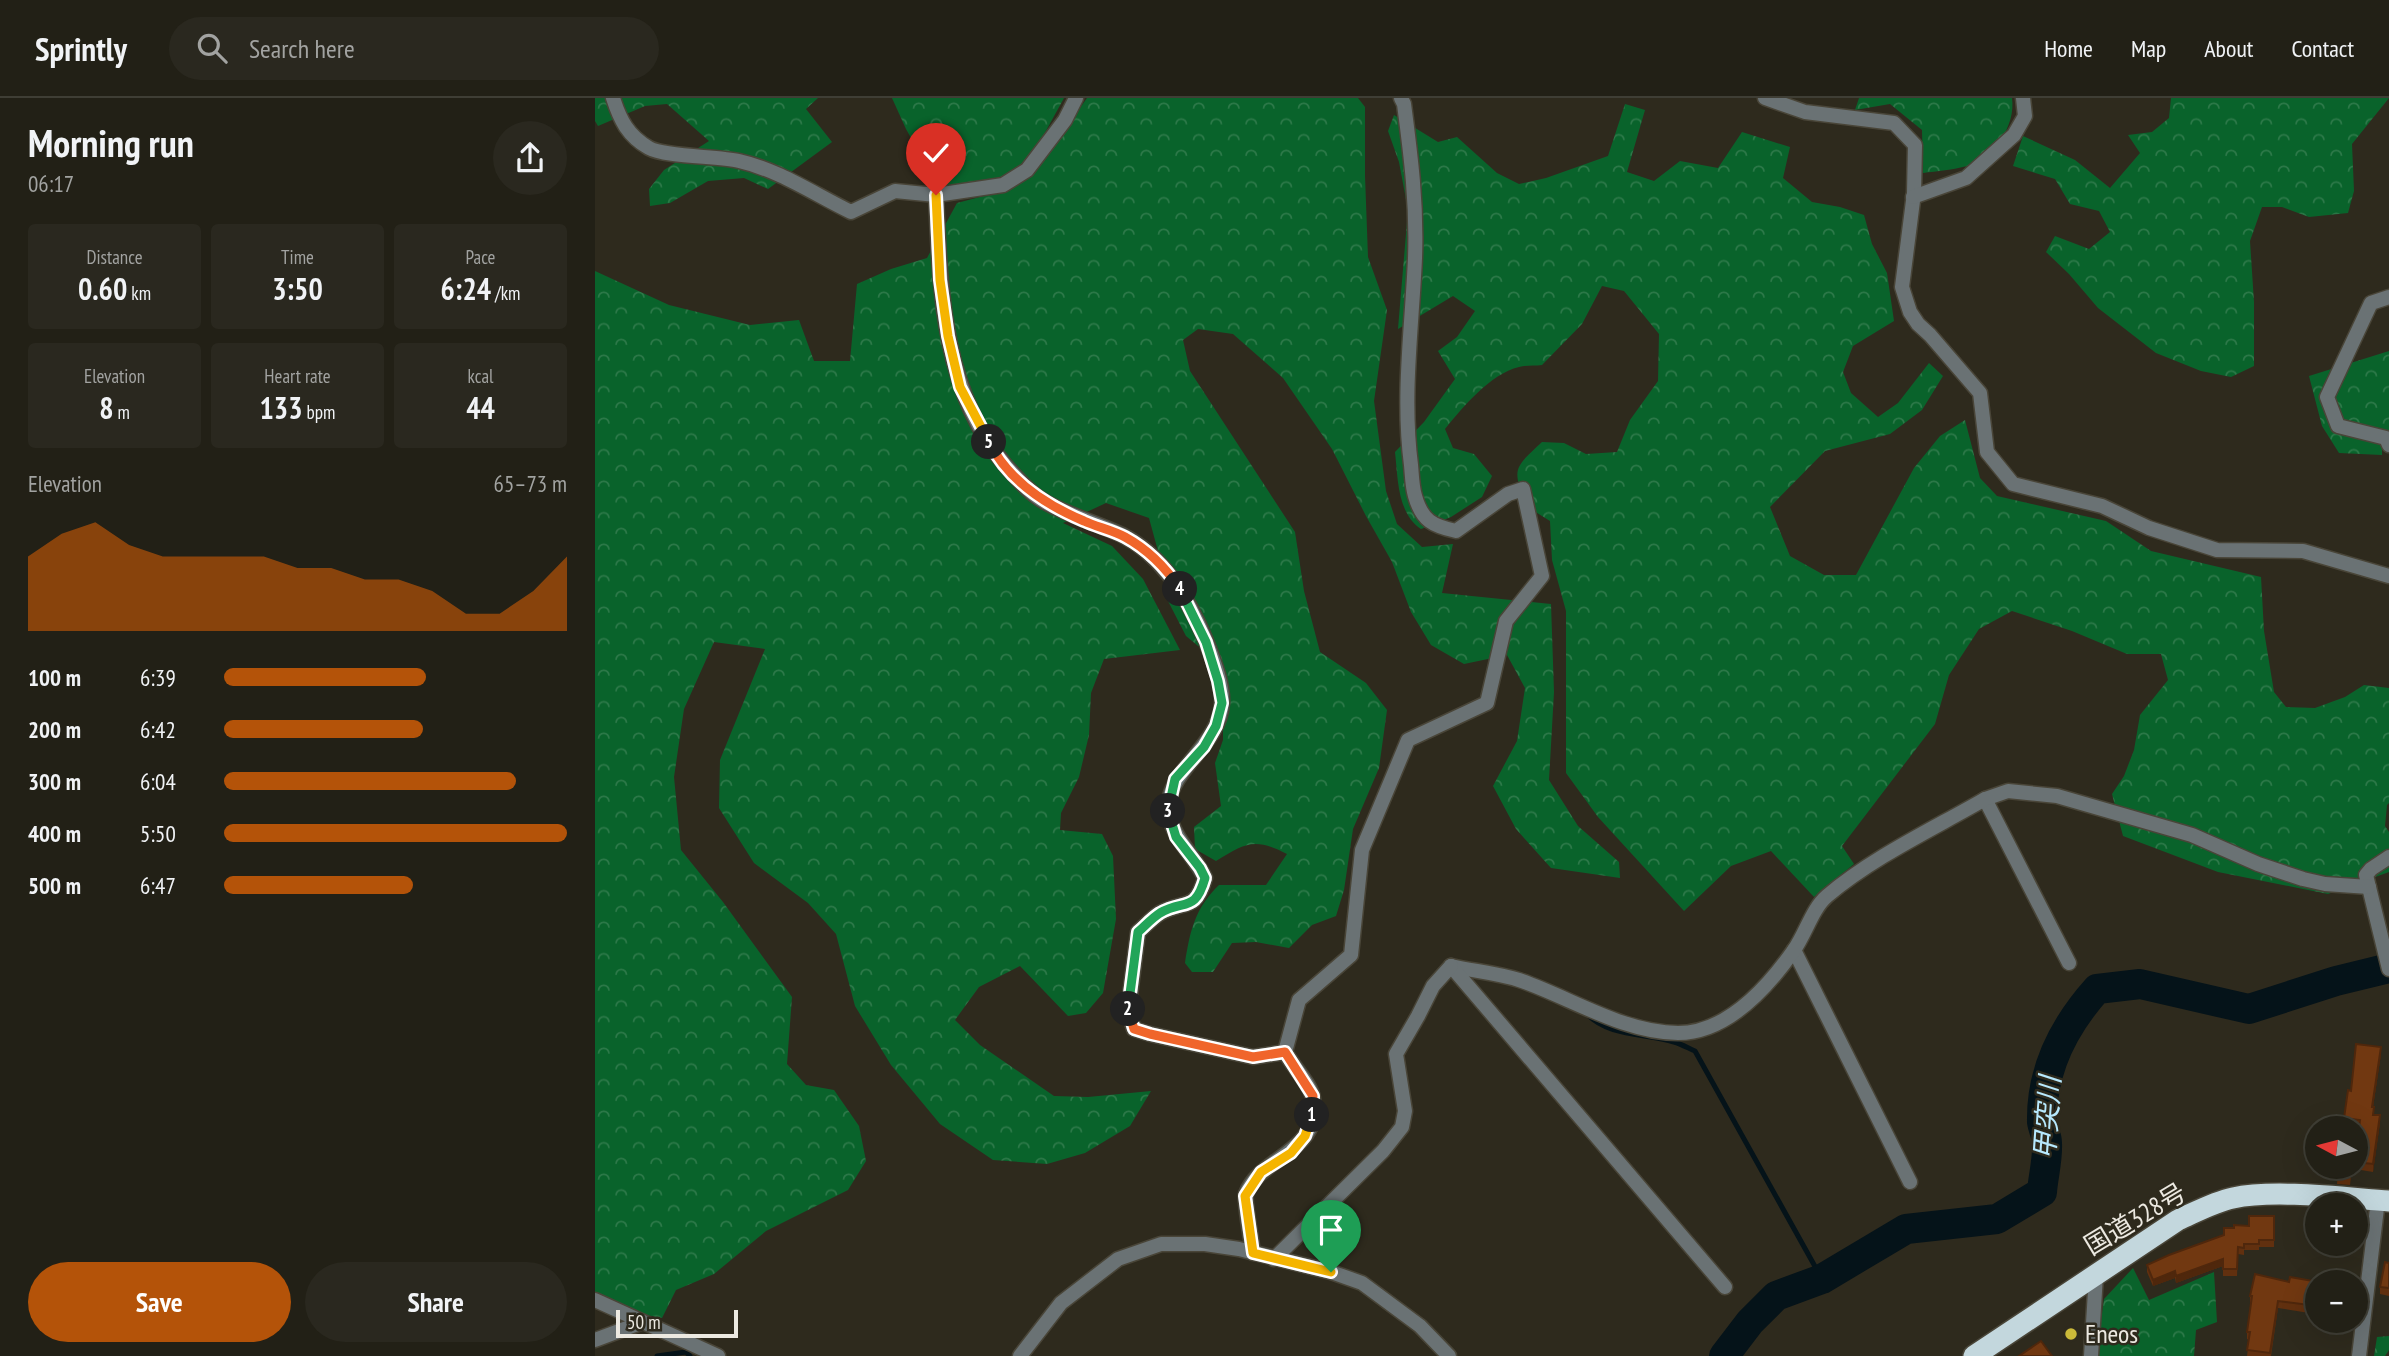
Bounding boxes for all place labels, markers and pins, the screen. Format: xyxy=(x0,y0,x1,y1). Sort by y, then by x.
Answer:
pin xyxy=(906,123,966,195)
pin: 5 xyxy=(971,424,1007,460)
pin: 4 xyxy=(1163,572,1197,606)
pin: 3 xyxy=(1151,794,1185,828)
pin: 2 xyxy=(1111,992,1145,1026)
pin: 1 xyxy=(1295,1098,1329,1132)
pin xyxy=(1301,1200,1361,1272)
place label: Eneos xyxy=(2085,1317,2138,1350)
marker: Eneos xyxy=(2063,1326,2079,1342)

